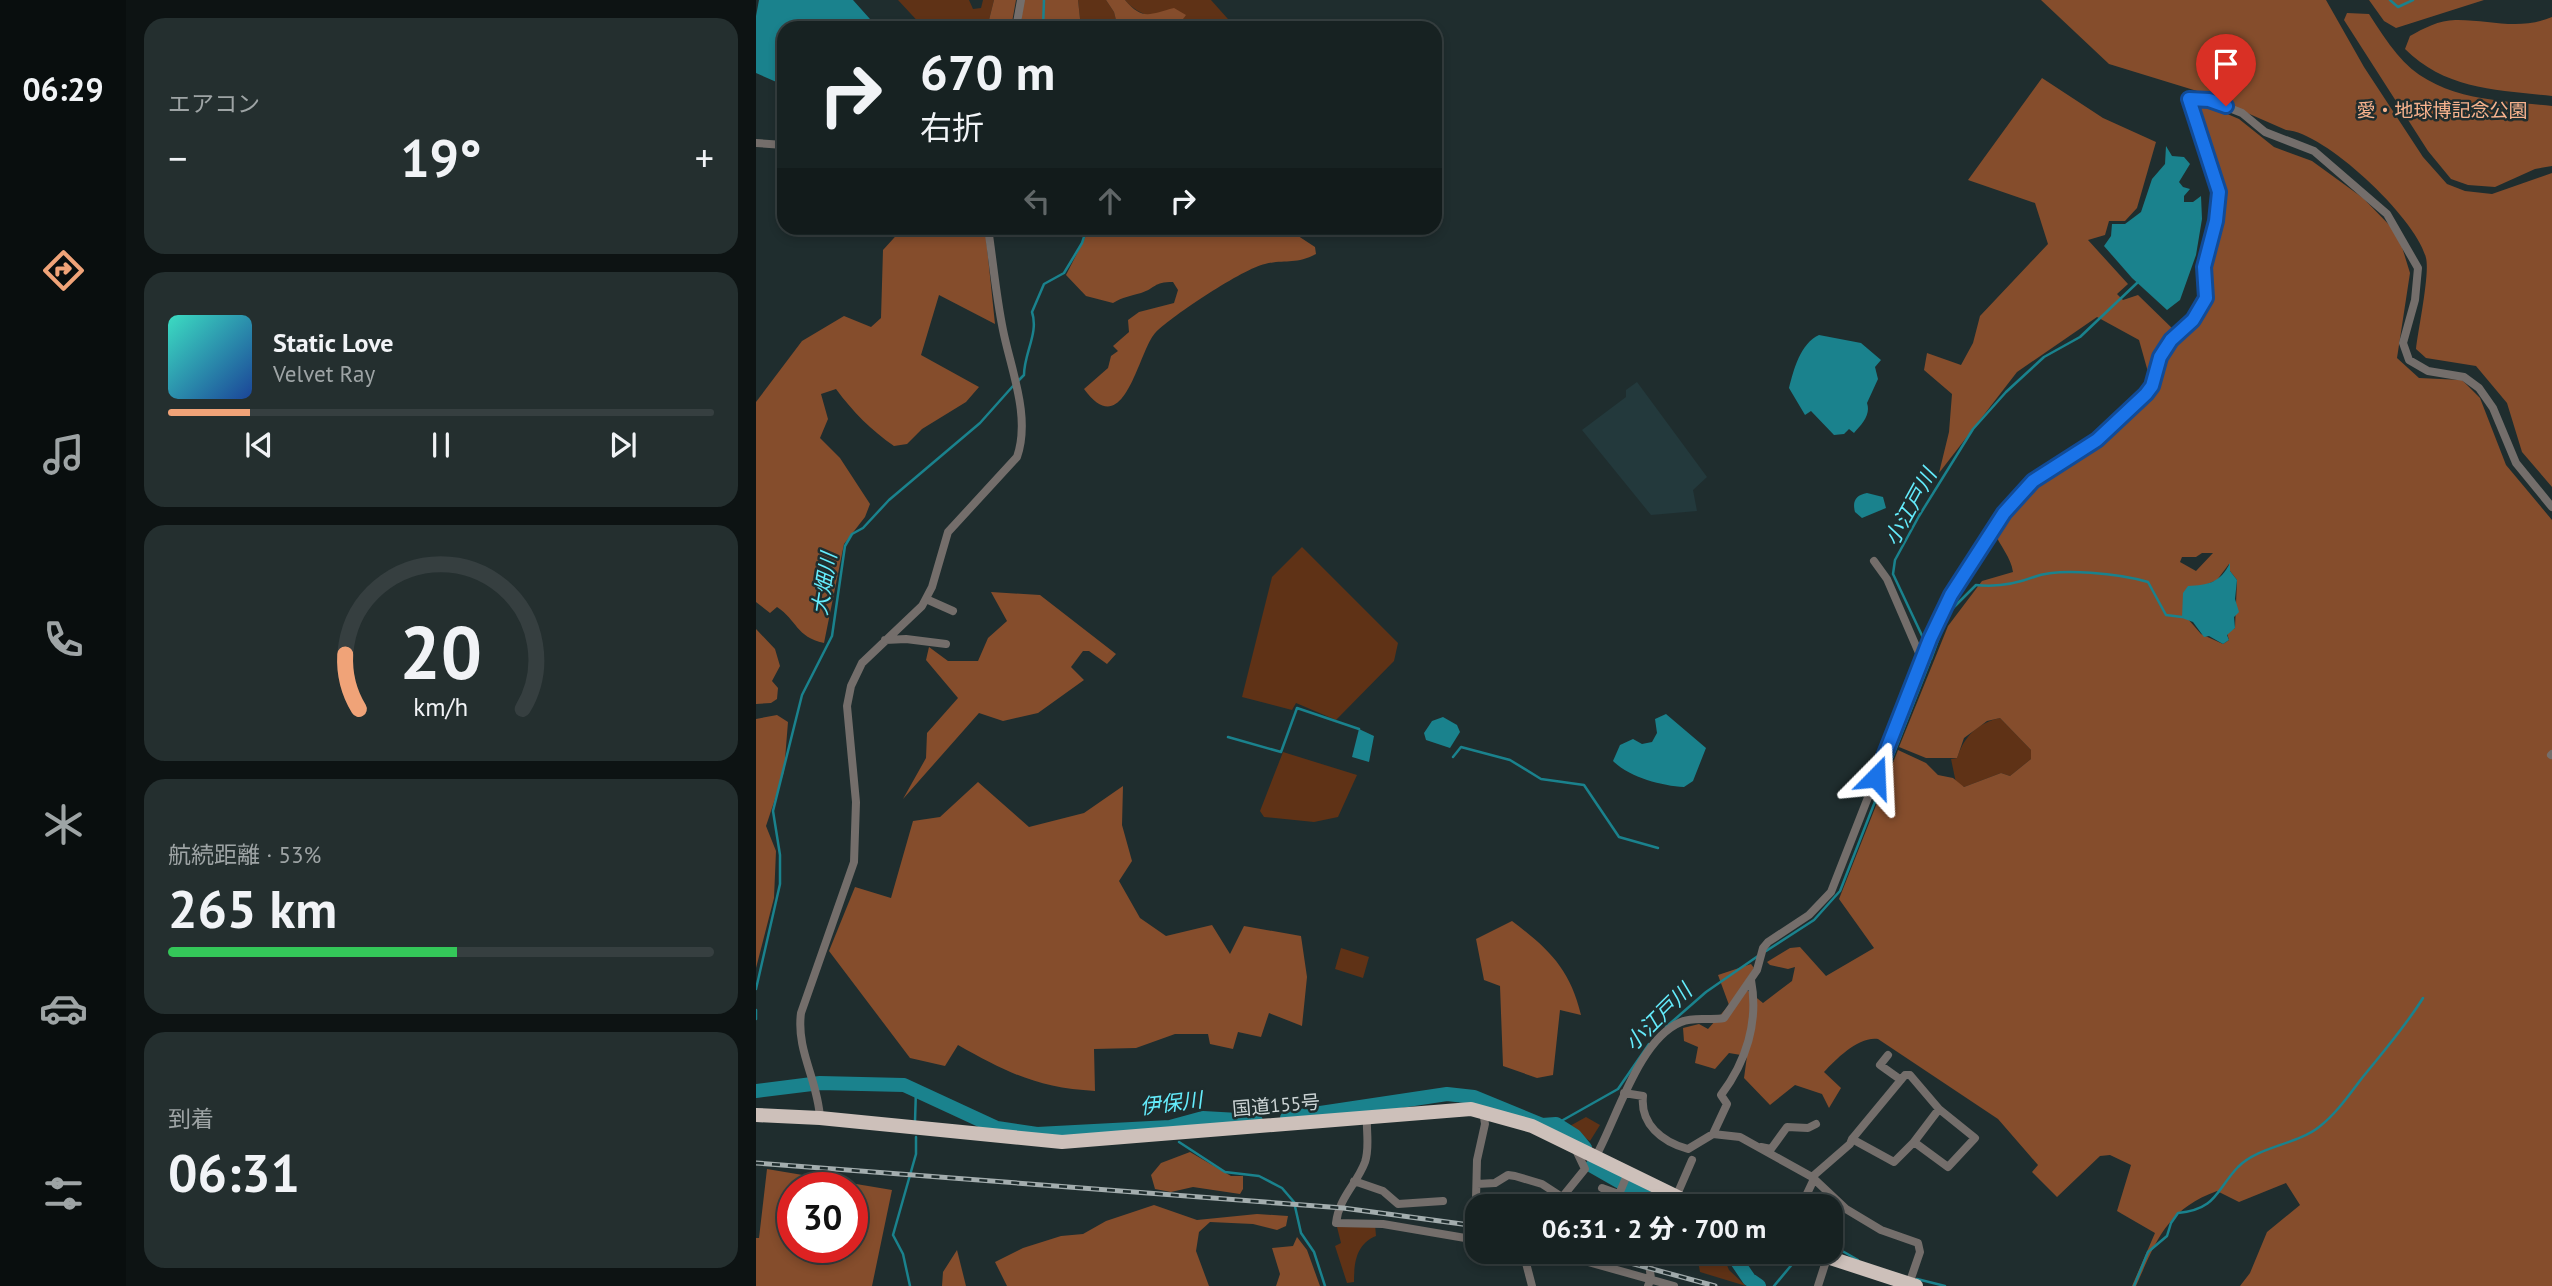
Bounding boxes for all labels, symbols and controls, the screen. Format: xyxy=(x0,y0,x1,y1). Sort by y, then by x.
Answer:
pin xyxy=(2196,34,2256,106)
text: 670 m xyxy=(920,40,1055,104)
icon: arrive xyxy=(2207,45,2245,83)
icon: right xyxy=(805,49,896,140)
text: 06:29 xyxy=(22,68,104,110)
text: エアコン xyxy=(168,89,260,118)
park label: 愛・地球博記念公園 xyxy=(2356,98,2528,122)
text: 右折 xyxy=(920,106,984,148)
text: 19° xyxy=(400,124,482,191)
text: − xyxy=(168,133,187,182)
text: + xyxy=(695,133,714,182)
icon: left xyxy=(1018,182,1056,220)
icon: ahead xyxy=(1091,182,1129,220)
icon: right xyxy=(1164,182,1202,220)
icon: directions xyxy=(39,246,88,295)
text: Static Love xyxy=(273,326,394,359)
text: Velvet Ray xyxy=(273,359,375,388)
icon: previous xyxy=(240,426,278,464)
icon: pause xyxy=(422,426,460,464)
icon: next xyxy=(604,426,642,464)
icon: music xyxy=(39,430,88,479)
water label: 小江戸川 xyxy=(1878,462,1943,550)
water label: 大畑川 xyxy=(806,549,843,617)
text: 20 xyxy=(400,605,482,699)
icon: phone xyxy=(39,615,88,664)
text: km/h xyxy=(414,691,468,723)
position arrow xyxy=(1839,740,1913,814)
icon: climate xyxy=(39,800,88,849)
text: 航続距離 · 53% xyxy=(168,840,321,869)
text: 265 km xyxy=(168,875,337,942)
water label: 小江戸川 xyxy=(1619,976,1699,1056)
icon: car xyxy=(39,984,88,1033)
water label: 伊保川 xyxy=(1138,1086,1206,1120)
street label: 国道155号 xyxy=(1231,1089,1321,1121)
text: 到着 xyxy=(168,1104,214,1133)
text: 06:31 xyxy=(168,1139,300,1206)
icon: filters xyxy=(39,1169,88,1218)
speed limit sign: 30 xyxy=(777,1172,868,1263)
text: 06:31 · 2 分 · 700 m xyxy=(1542,1212,1766,1245)

